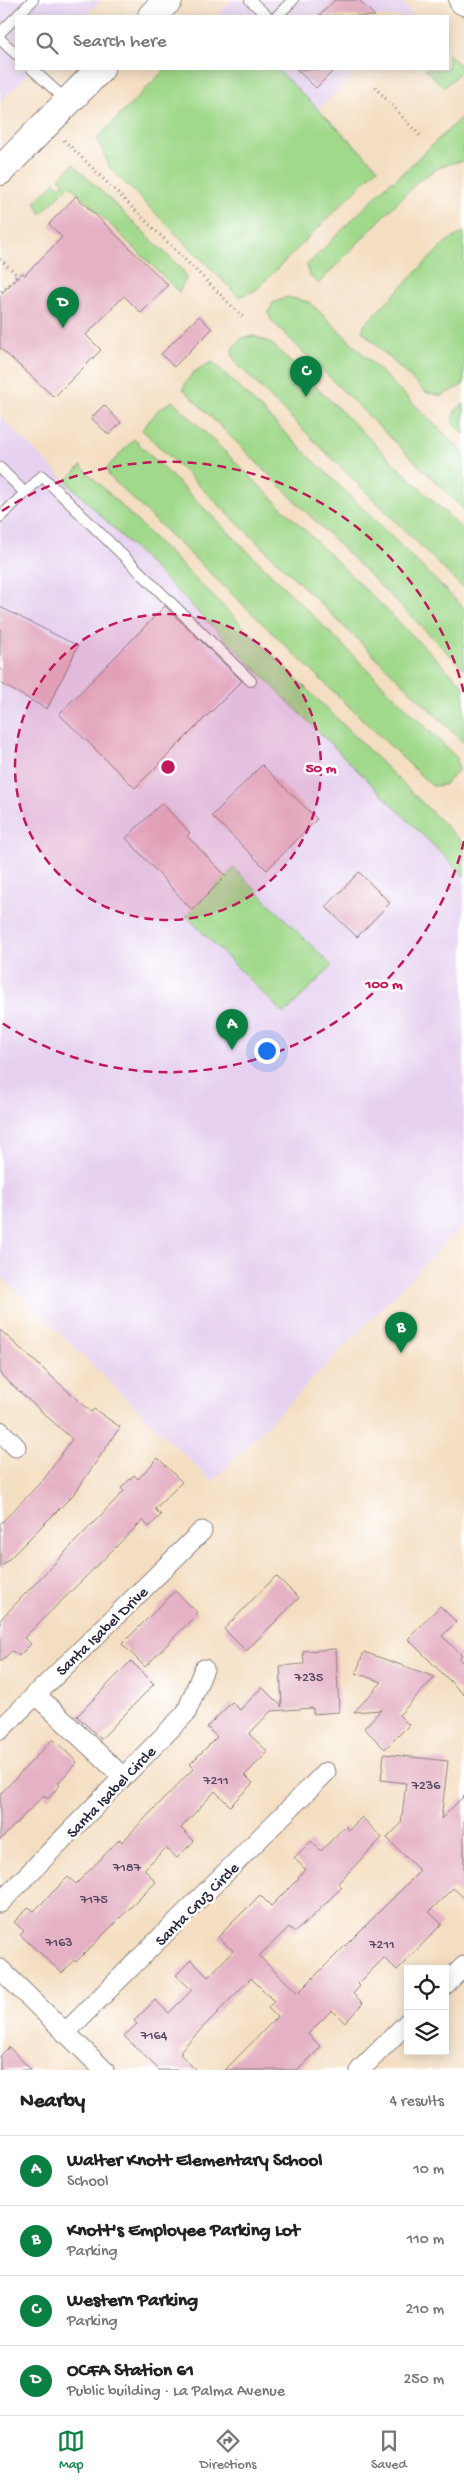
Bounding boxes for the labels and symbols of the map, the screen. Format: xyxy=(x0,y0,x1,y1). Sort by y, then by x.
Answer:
pin: D xyxy=(47,287,79,328)
pin: C xyxy=(290,356,322,397)
centre of rings xyxy=(159,758,177,776)
text: 50 m xyxy=(306,760,337,778)
text: 100 m xyxy=(364,976,403,994)
pin: A xyxy=(216,1009,248,1050)
your location xyxy=(254,1038,280,1064)
pin: B xyxy=(385,1312,417,1353)
street label: Santa Isabel Drive xyxy=(53,1583,154,1681)
house number: 7235 xyxy=(294,1670,323,1687)
street label: Santa Isabel Circle xyxy=(64,1743,162,1843)
house number: 7211 xyxy=(202,1773,229,1790)
house number: 7236 xyxy=(411,1778,441,1795)
street label: Santa Cruz Circle xyxy=(153,1859,245,1951)
house number: 7187 xyxy=(112,1860,142,1877)
house number: 7175 xyxy=(79,1892,108,1909)
house number: 7163 xyxy=(44,1935,73,1952)
house number: 7211 xyxy=(368,1937,395,1954)
house number: 7164 xyxy=(140,2028,168,2045)

